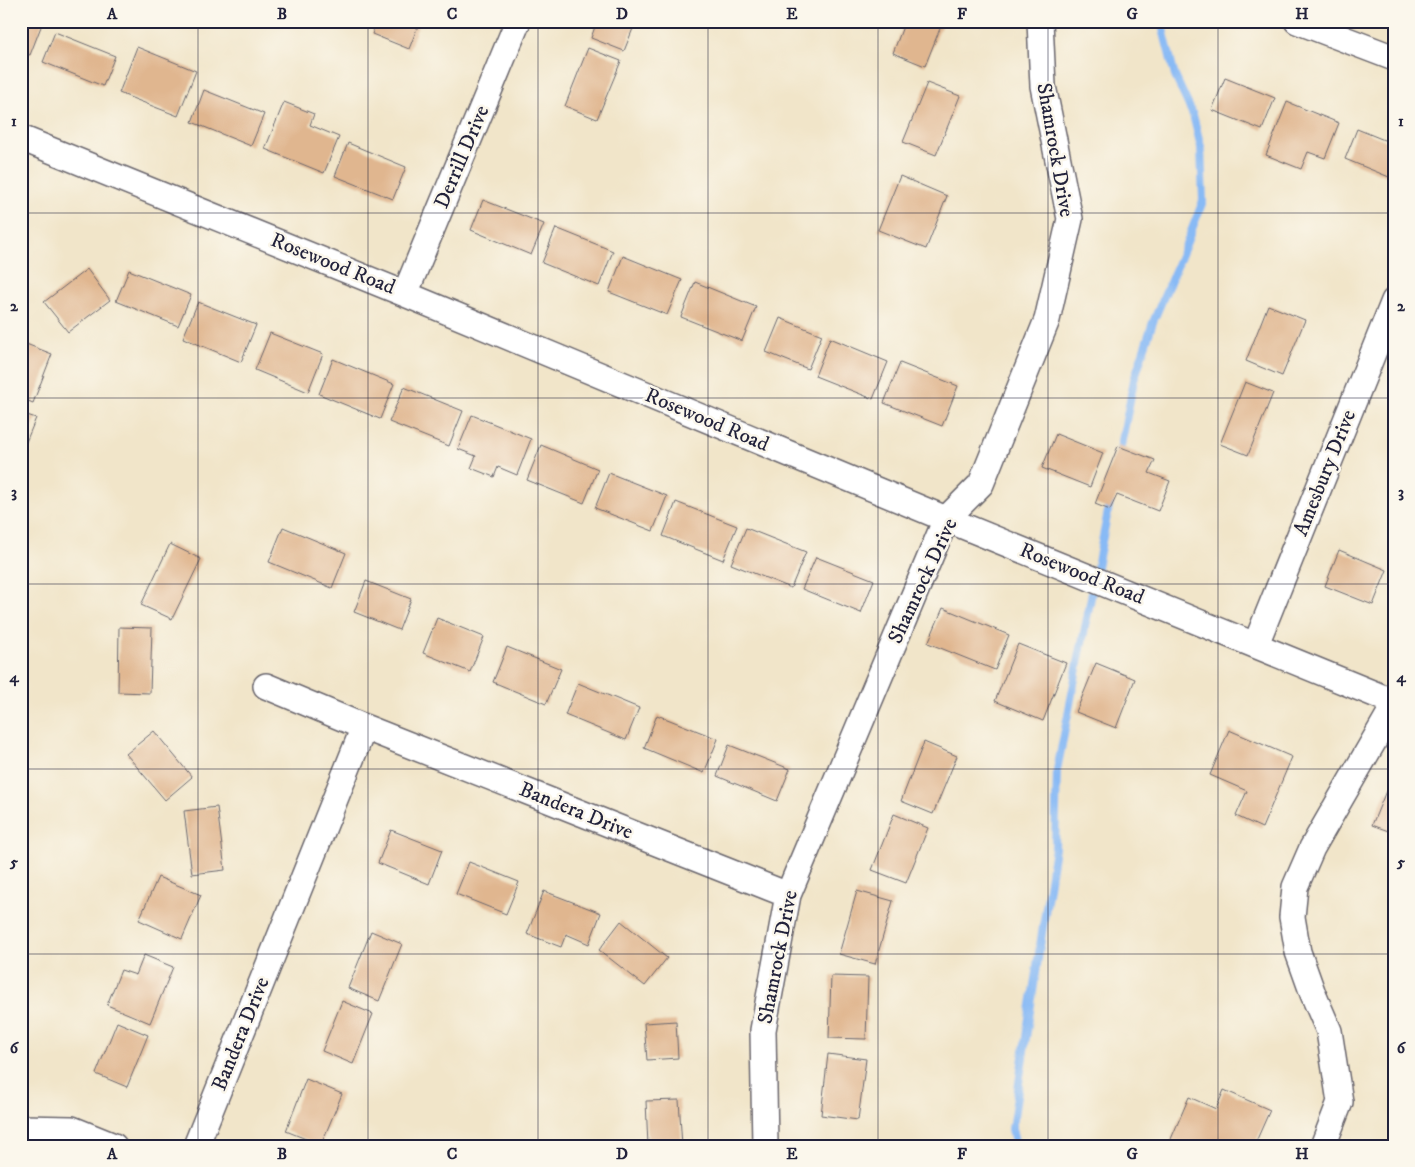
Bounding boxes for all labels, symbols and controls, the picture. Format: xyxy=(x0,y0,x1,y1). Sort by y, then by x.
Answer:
text: A xyxy=(106,4,118,24)
text: B xyxy=(277,4,287,24)
text: C xyxy=(447,4,457,24)
text: D xyxy=(616,4,628,24)
text: E xyxy=(786,4,798,24)
text: F xyxy=(957,4,967,24)
text: G xyxy=(1126,4,1138,24)
text: H xyxy=(1295,4,1309,24)
street label: Shamrock Drive xyxy=(1030,81,1080,219)
street label: Derrill Drive xyxy=(429,101,495,212)
text: 1 xyxy=(11,111,17,131)
text: 1 xyxy=(1398,111,1404,131)
street label: Rosewood Road xyxy=(267,227,400,301)
text: 2 xyxy=(10,296,19,316)
text: 2 xyxy=(1397,296,1406,316)
street label: Rosewood Road xyxy=(641,382,773,458)
street label: Amesbury Drive xyxy=(1288,406,1362,540)
text: 3 xyxy=(11,482,17,502)
text: 3 xyxy=(1398,482,1404,502)
street label: Shamrock Drive xyxy=(883,514,964,648)
street label: Rosewood Road xyxy=(1016,537,1149,611)
text: 4 xyxy=(8,667,19,687)
text: 4 xyxy=(1395,667,1406,687)
street label: Bandera Drive xyxy=(515,776,637,846)
text: 5 xyxy=(9,852,18,872)
text: 5 xyxy=(1396,852,1405,872)
street label: Shamrock Drive xyxy=(752,888,804,1026)
street label: Bandera Drive xyxy=(206,973,276,1095)
text: 6 xyxy=(10,1038,20,1058)
text: 6 xyxy=(1397,1038,1407,1058)
text: A xyxy=(106,1144,118,1164)
text: B xyxy=(277,1144,287,1164)
text: C xyxy=(447,1144,457,1164)
text: D xyxy=(616,1144,628,1164)
text: E xyxy=(786,1144,798,1164)
text: F xyxy=(957,1144,967,1164)
text: G xyxy=(1126,1144,1138,1164)
text: H xyxy=(1295,1144,1309,1164)

